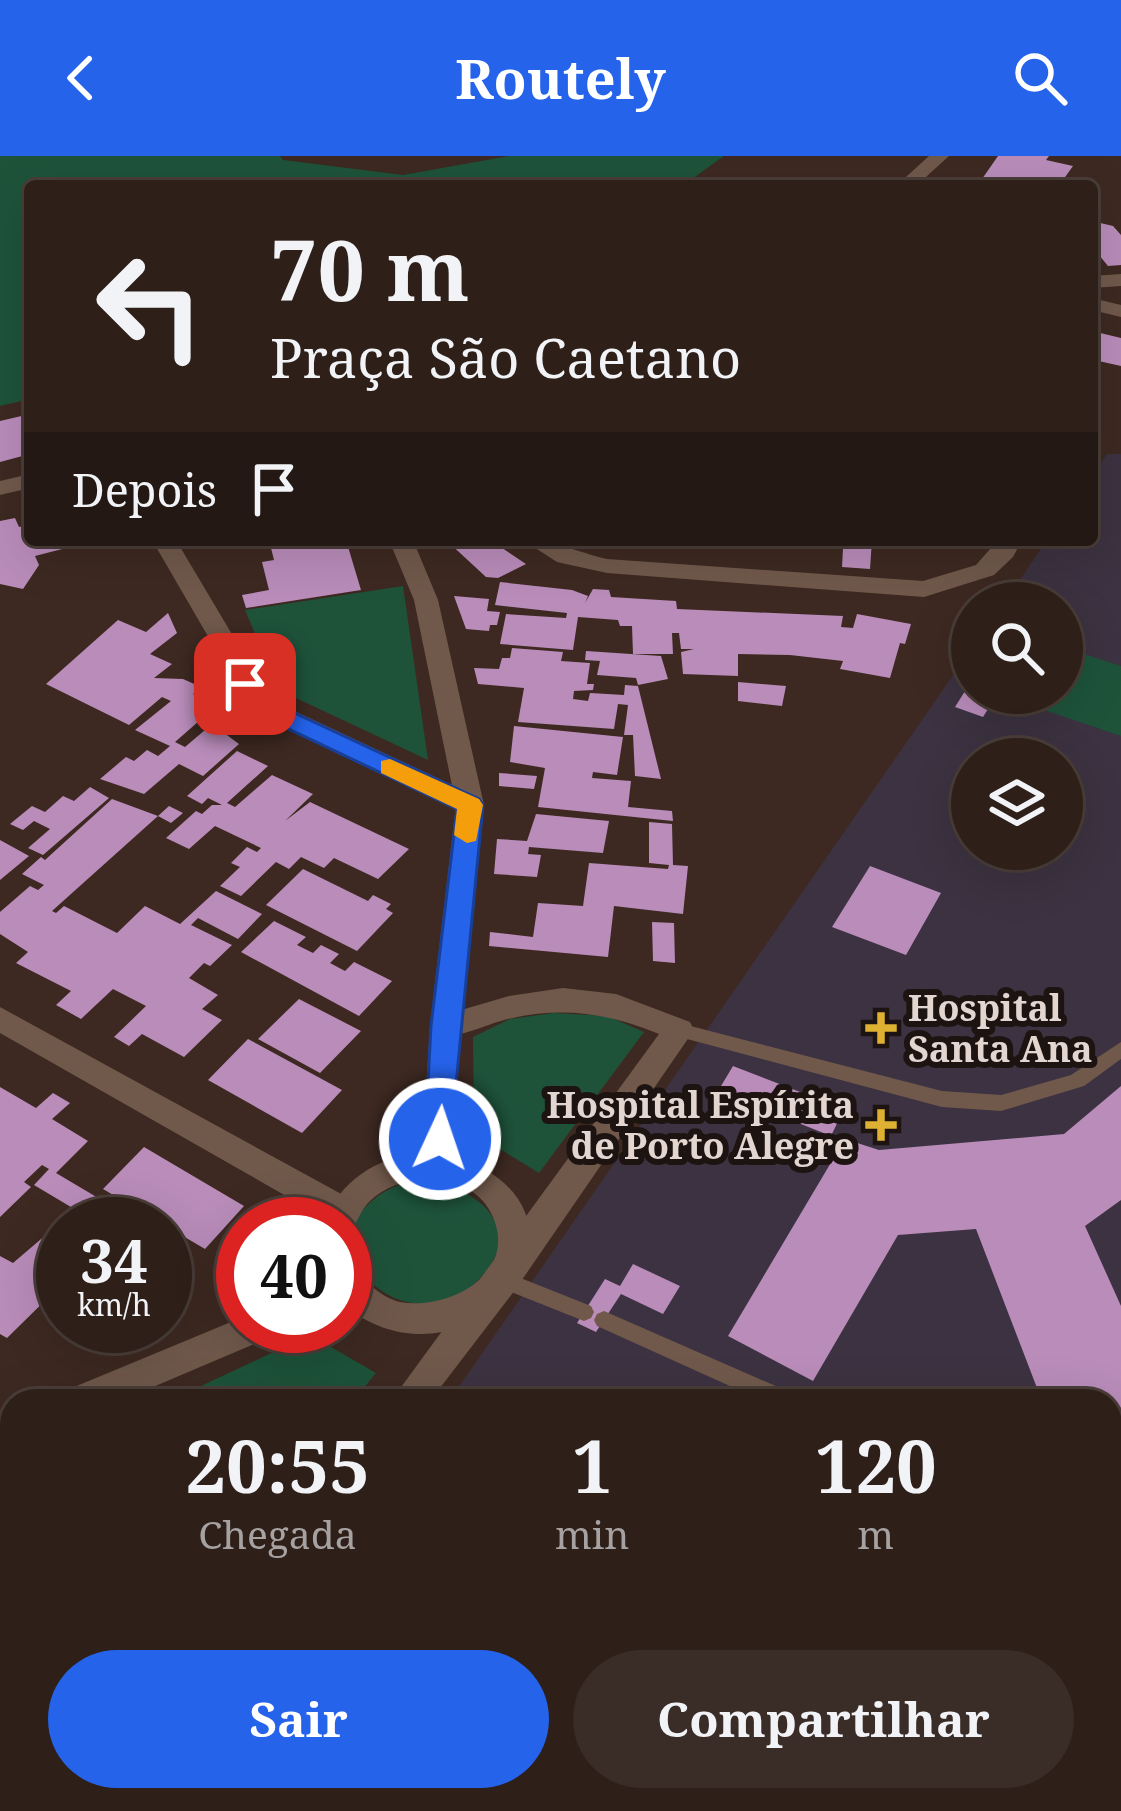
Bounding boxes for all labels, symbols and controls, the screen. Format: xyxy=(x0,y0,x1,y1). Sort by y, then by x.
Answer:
text: Routely xyxy=(455,41,666,115)
icon: back xyxy=(48,45,114,111)
icon: search xyxy=(1007,45,1073,111)
text: 70 m xyxy=(270,211,470,326)
icon: left xyxy=(72,228,228,384)
text: Praça São Caetano xyxy=(270,320,741,394)
icon: arrive xyxy=(241,456,307,522)
text: Depois xyxy=(72,459,217,520)
map controls xyxy=(951,582,1083,870)
button: search xyxy=(951,582,1083,714)
pin xyxy=(194,633,296,735)
icon: arrive xyxy=(212,651,278,717)
button: layers xyxy=(951,738,1083,870)
place label: Hospital Santa Ana xyxy=(908,983,1093,1073)
marker: Hospital Santa Ana xyxy=(865,1012,897,1044)
position arrow xyxy=(377,1076,503,1202)
place label: Hospital Espírita de Porto Alegre xyxy=(547,1080,854,1170)
marker: Hospital Espírita de Porto Alegre xyxy=(865,1109,897,1141)
speed limit sign: 40 xyxy=(216,1197,372,1353)
text: 34 xyxy=(80,1219,148,1301)
text: km/h xyxy=(77,1284,151,1325)
text: 20:55 xyxy=(185,1416,370,1514)
text: 1 xyxy=(572,1416,613,1514)
text: 120 xyxy=(815,1416,937,1514)
text: Chegada xyxy=(198,1507,357,1560)
text: min xyxy=(555,1507,630,1560)
text: m xyxy=(857,1507,894,1560)
button: Sair xyxy=(48,1650,549,1788)
button: Compartilhar xyxy=(573,1650,1074,1788)

